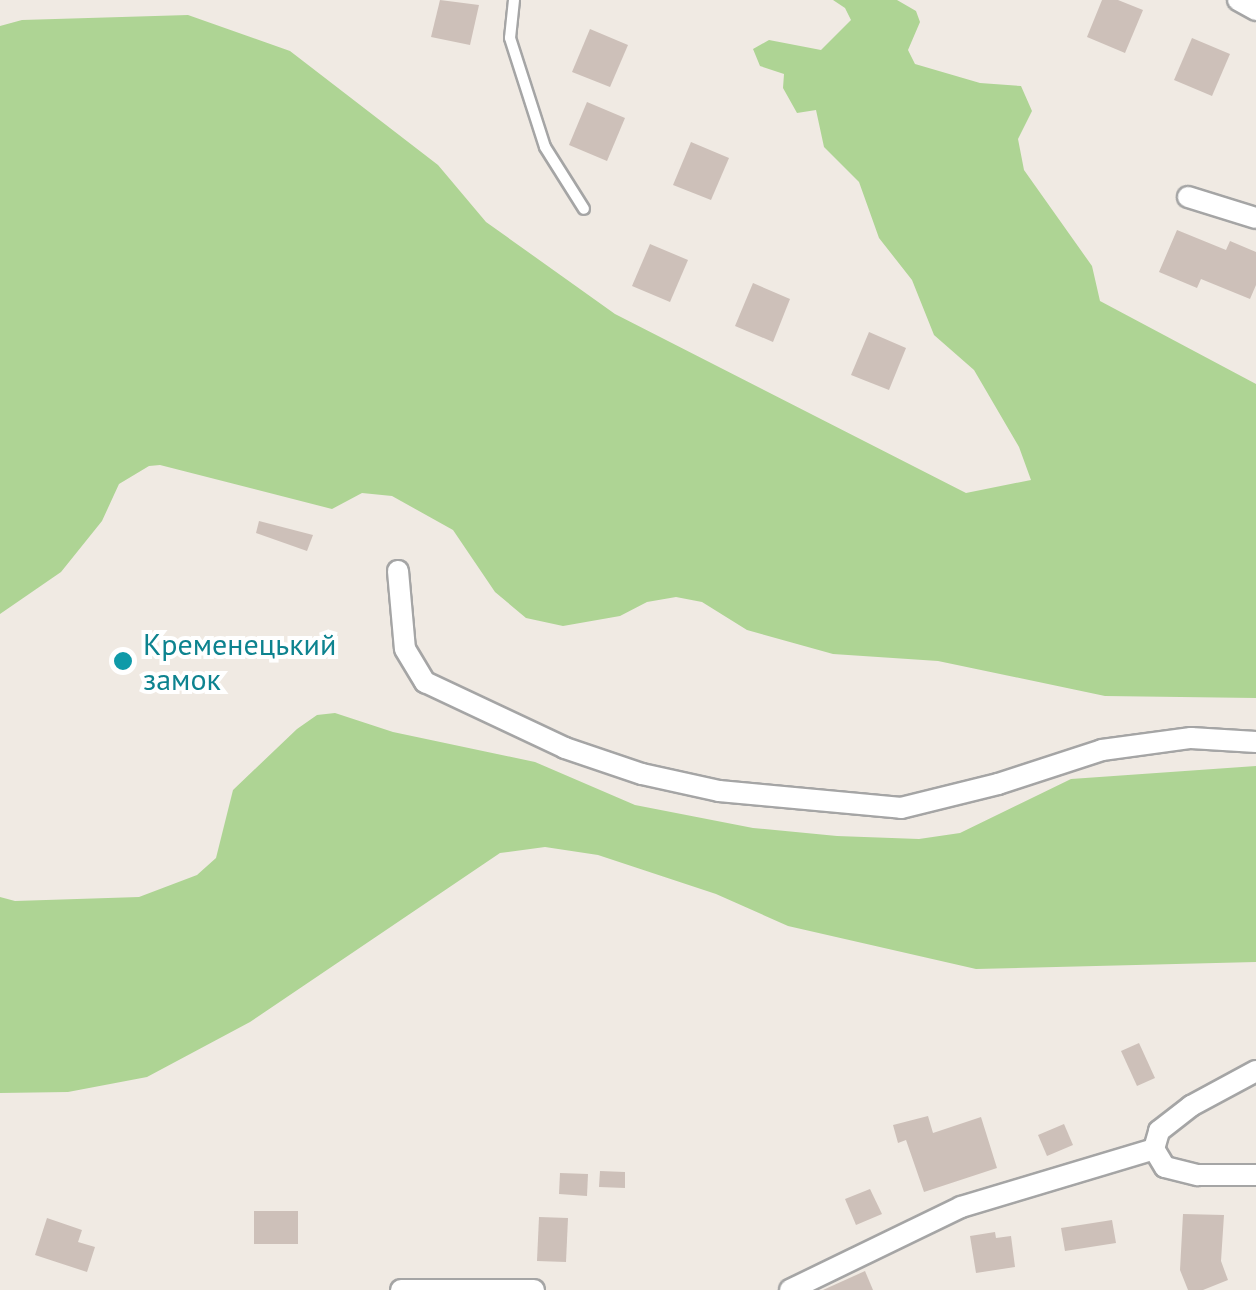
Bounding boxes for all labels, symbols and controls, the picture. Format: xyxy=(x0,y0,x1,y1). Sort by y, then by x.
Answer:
place label: Кременецький замок xyxy=(143,626,336,696)
marker: Кременецький замок xyxy=(112,650,134,672)

